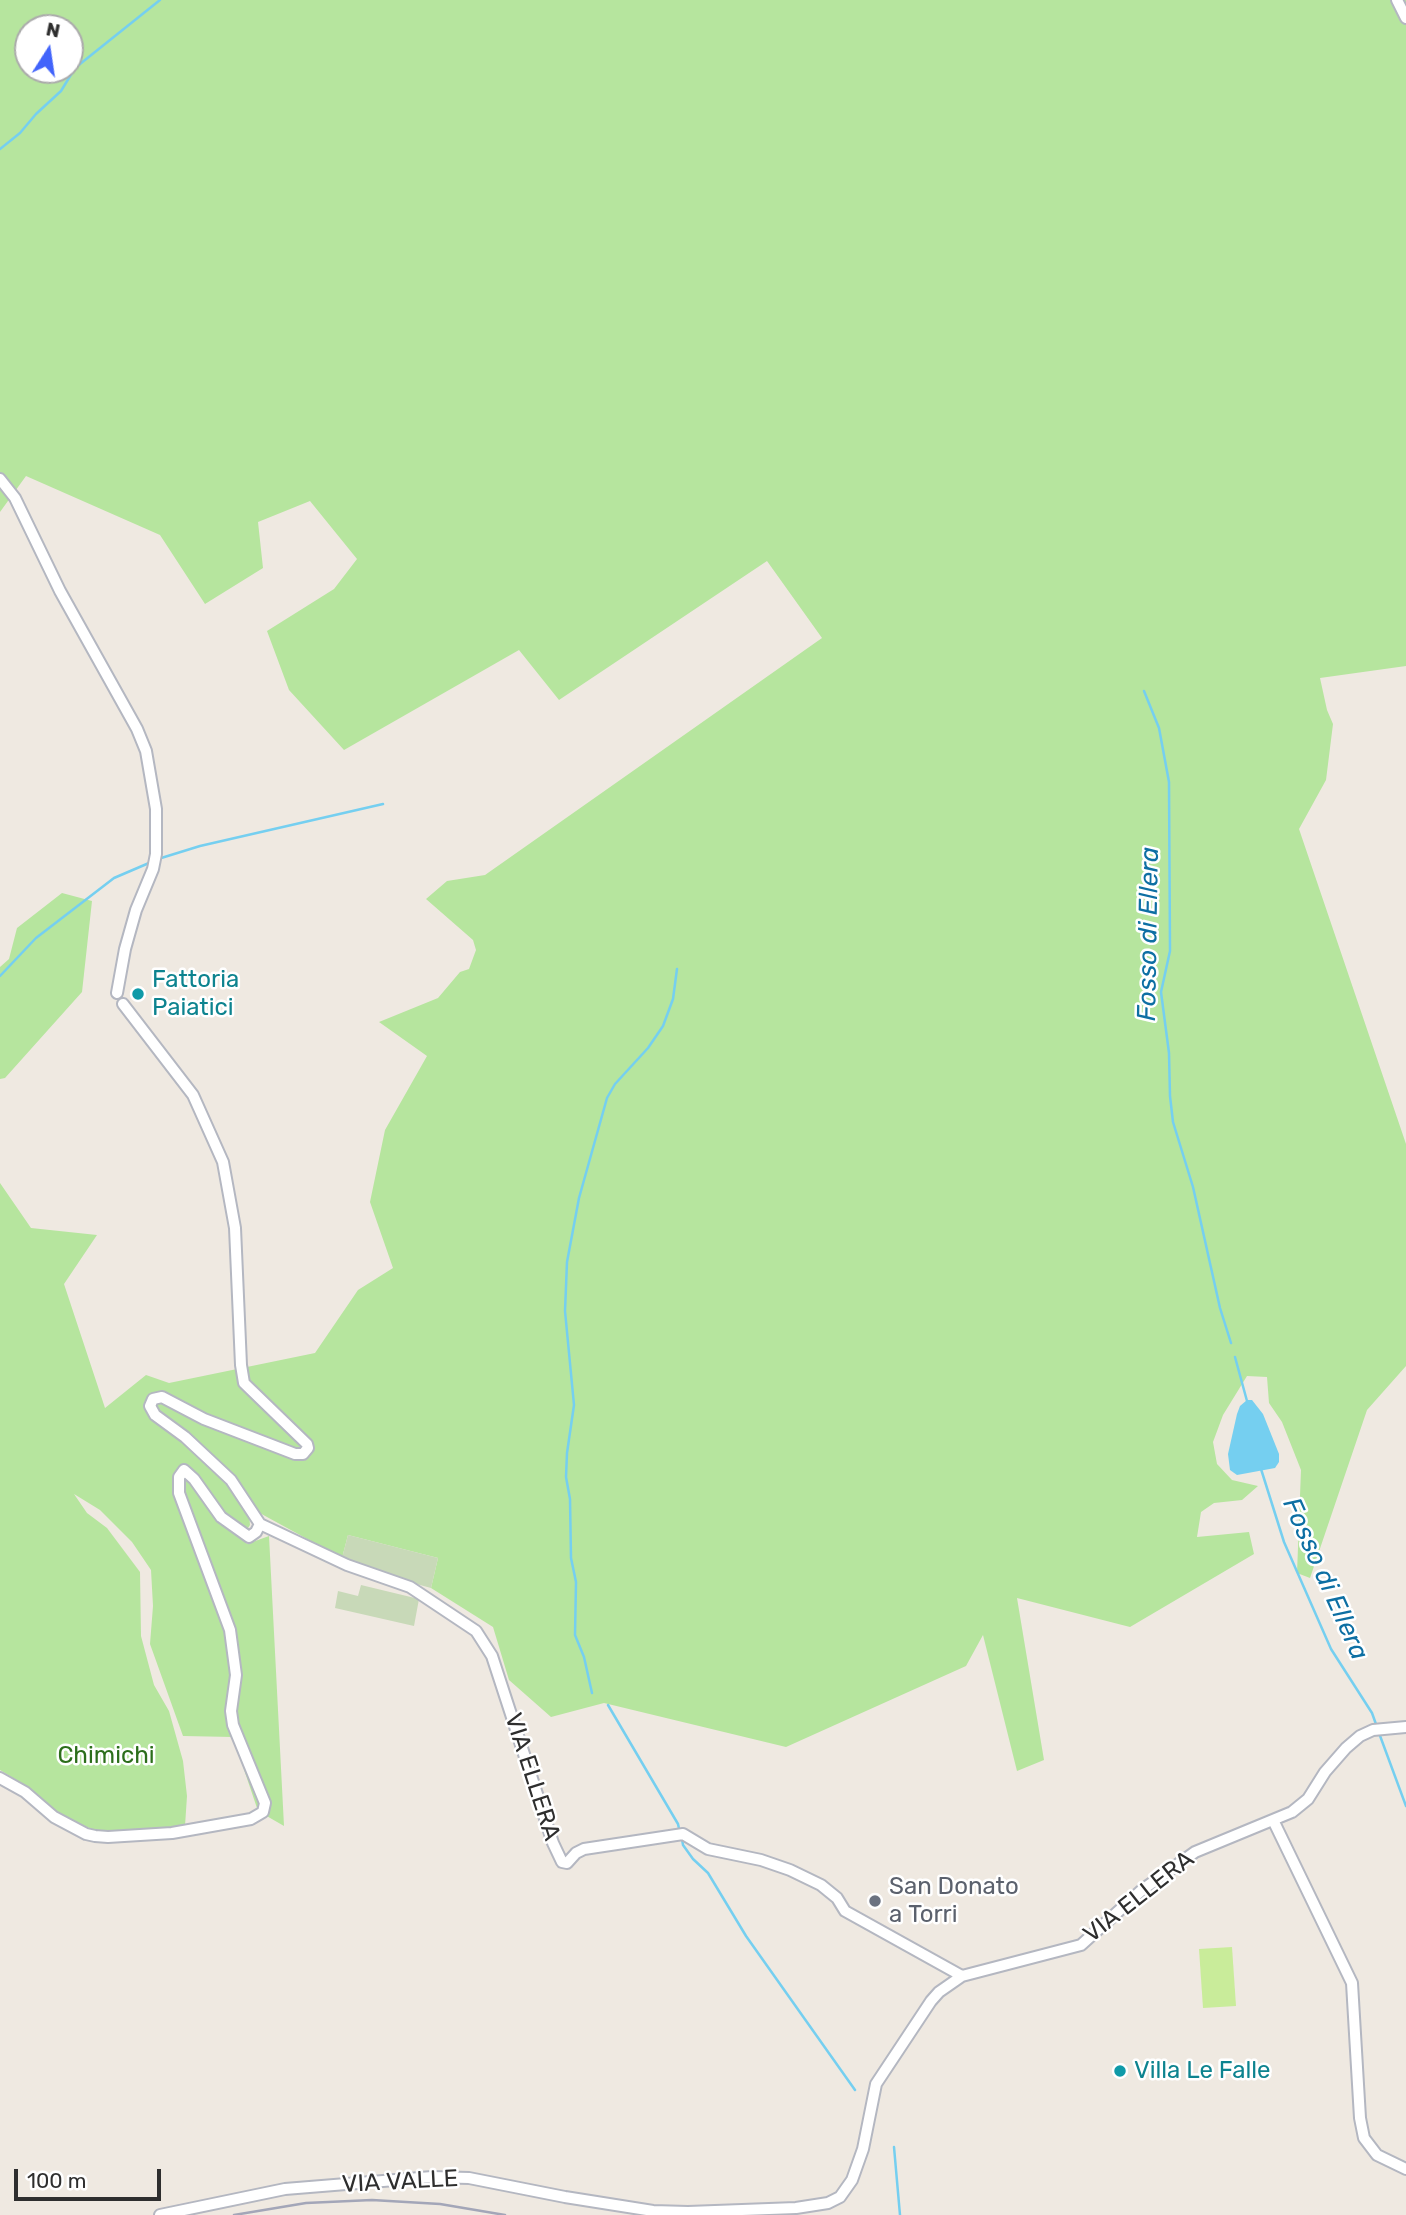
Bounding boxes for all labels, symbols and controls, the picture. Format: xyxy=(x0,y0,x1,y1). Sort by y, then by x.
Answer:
north arrow xyxy=(14,14,84,84)
text: N xyxy=(44,17,62,43)
water label: Fosso di Ellera xyxy=(1132,847,1166,1021)
place label: Fattoria Paiatici xyxy=(152,966,239,1022)
marker: Fattoria Paiatici xyxy=(130,986,146,1002)
water label: Fosso di Ellera xyxy=(1275,1493,1375,1665)
street label: VIA ELLERA xyxy=(498,1710,566,1844)
park label: Chimichi xyxy=(57,1742,155,1770)
street label: VIA ELLERA xyxy=(1078,1845,1200,1949)
place label: San Donato a Torri xyxy=(889,1873,1019,1929)
marker: San Donato a Torri xyxy=(867,1893,883,1909)
place label: Villa Le Falle xyxy=(1134,2057,1271,2085)
marker: Villa Le Falle xyxy=(1112,2063,1128,2079)
scale bar xyxy=(18,2156,164,2200)
street label: VIA VALLE xyxy=(341,2165,459,2199)
text: 100 m xyxy=(27,2168,86,2193)

